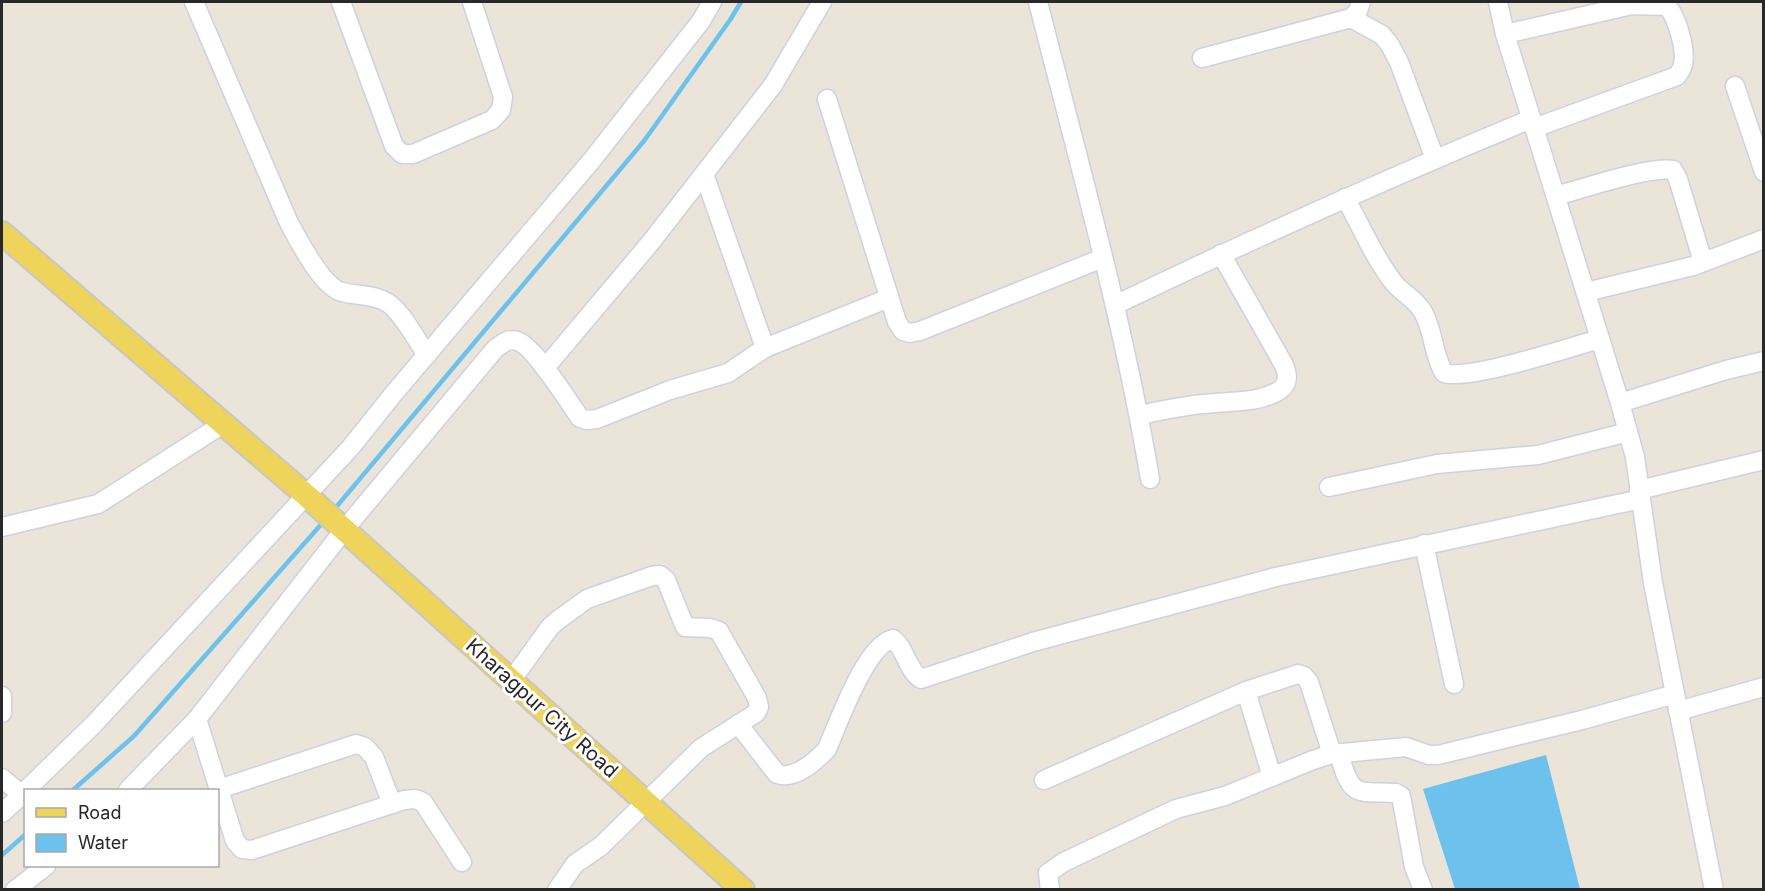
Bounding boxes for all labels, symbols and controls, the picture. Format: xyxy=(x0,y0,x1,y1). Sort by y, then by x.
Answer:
street label: Kharagpur City Road xyxy=(461,633,623,783)
legend xyxy=(24,789,219,867)
text: Road xyxy=(78,802,121,823)
text: Water xyxy=(78,832,128,853)

